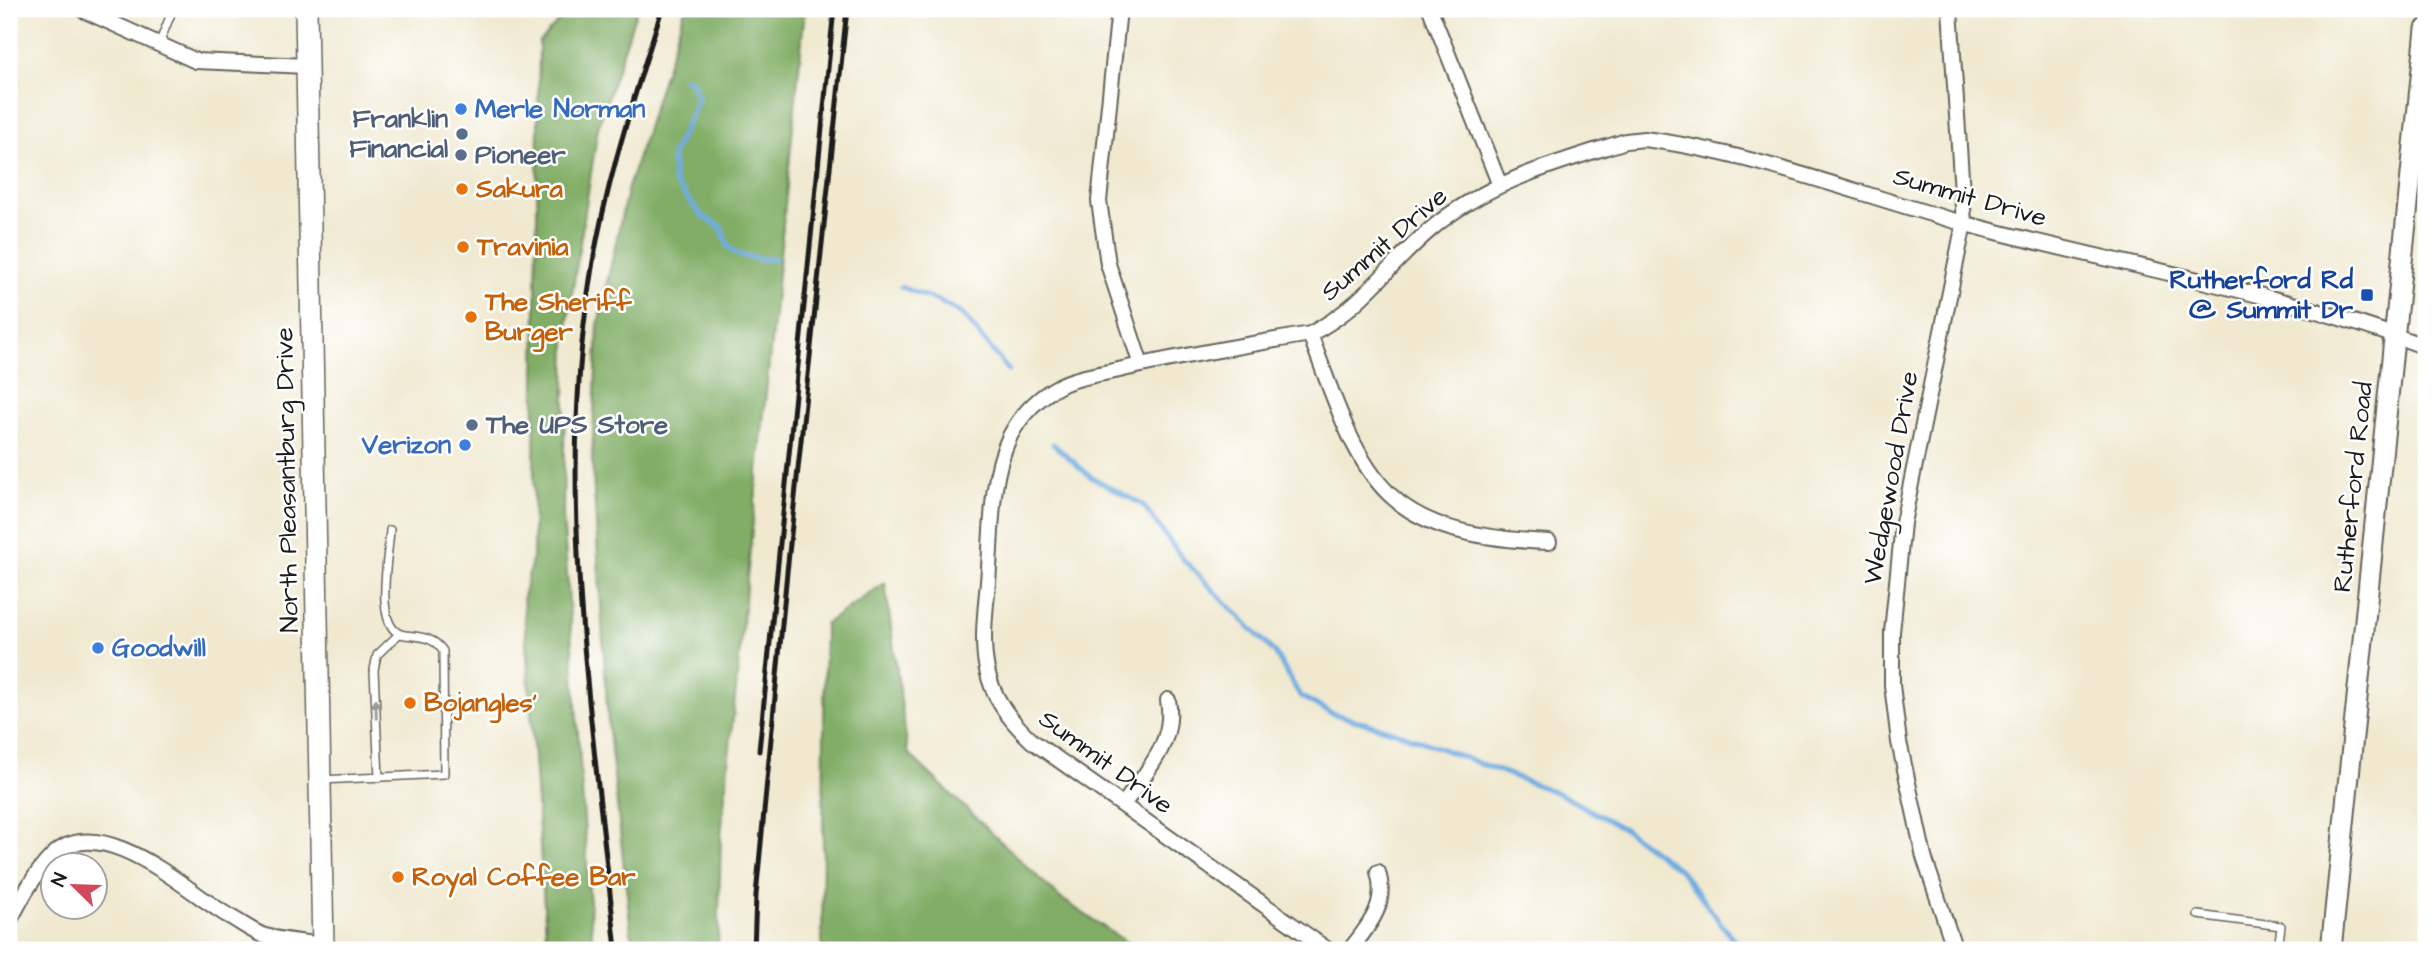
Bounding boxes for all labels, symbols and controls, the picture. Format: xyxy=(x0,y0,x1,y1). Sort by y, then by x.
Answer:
place label: Merle Norman xyxy=(475,91,645,127)
place label: Franklin Financial xyxy=(349,101,448,167)
marker: Merle Norman xyxy=(453,101,469,117)
marker: Franklin Financial xyxy=(454,126,470,142)
place label: Pioneer xyxy=(475,137,566,173)
marker: Pioneer xyxy=(453,147,469,163)
street label: Summit Drive xyxy=(1889,158,2051,236)
place label: Sakura xyxy=(475,171,563,207)
street label: Summit Drive xyxy=(1313,179,1455,309)
marker: Sakura xyxy=(454,181,470,197)
place label: Travinia xyxy=(476,229,569,265)
marker: Travinia xyxy=(455,239,471,255)
place label: Rutherford Rd @ Summit Dr xyxy=(2169,262,2354,328)
place label: The Sheriff Burger xyxy=(484,284,632,353)
marker: Rutherford Rd @ Summit Dr xyxy=(2359,287,2375,303)
marker: The Sheriff Burger xyxy=(463,309,479,325)
street label: North Pleasantburg Drive xyxy=(266,327,310,633)
street label: Wedgewood Drive xyxy=(1855,368,1929,588)
street label: Rutherford Road xyxy=(2324,380,2382,594)
place label: The UPS Store xyxy=(485,407,668,443)
marker: The UPS Store xyxy=(464,417,480,433)
place label: Verizon xyxy=(361,427,451,463)
marker: Verizon xyxy=(457,437,473,453)
place label: Goodwill xyxy=(112,630,206,666)
marker: Goodwill xyxy=(90,640,106,656)
place label: Bojangles' xyxy=(424,685,537,724)
marker: Bojangles' xyxy=(402,695,418,711)
one-way arrow xyxy=(370,698,381,720)
street label: Summit Drive xyxy=(1032,701,1180,823)
north arrow xyxy=(38,850,108,920)
place label: Royal Coffee Bar xyxy=(412,859,636,898)
text: N xyxy=(45,869,75,891)
marker: Royal Coffee Bar xyxy=(390,869,406,885)

